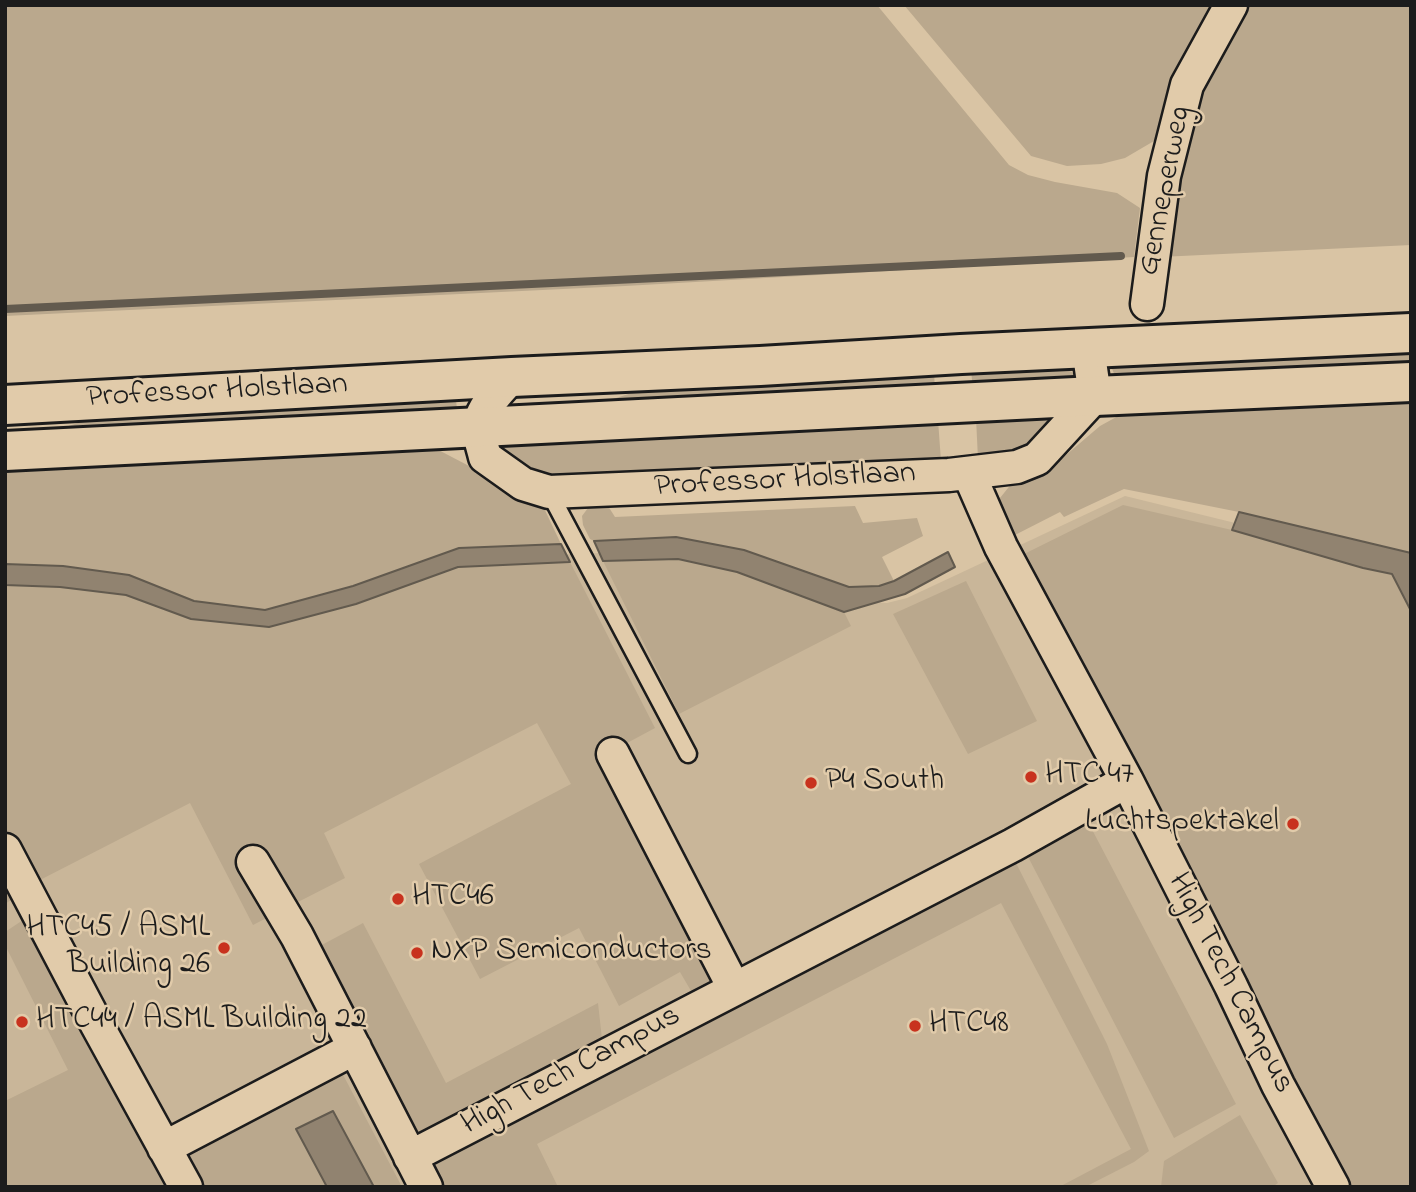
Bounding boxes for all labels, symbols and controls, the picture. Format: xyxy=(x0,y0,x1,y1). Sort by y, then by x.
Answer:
street label: Genneperweg xyxy=(1132,103,1202,279)
street label: Professor Holstlaan xyxy=(85,367,349,419)
street label: Professor Holstlaan xyxy=(653,456,917,508)
place label: HTC 47 xyxy=(1045,758,1134,796)
place label: P4 South xyxy=(825,764,944,802)
marker: HTC 47 xyxy=(1023,769,1039,785)
marker: P4 South xyxy=(803,775,819,791)
place label: Luchtspektakel xyxy=(1085,805,1279,843)
marker: Luchtspektakel xyxy=(1285,816,1301,832)
street label: High Tech Campus xyxy=(1157,867,1301,1101)
place label: HTC46 xyxy=(412,880,494,918)
marker: HTC46 xyxy=(390,891,406,907)
place label: HTC45 / ASML Building 26 xyxy=(27,911,210,986)
place label: NXP Semiconductors xyxy=(431,934,712,972)
marker: HTC45 / ASML Building 26 xyxy=(216,940,232,956)
marker: NXP Semiconductors xyxy=(409,945,425,961)
street label: High Tech Campus xyxy=(456,998,688,1146)
place label: HTC44 / ASML Building 22 xyxy=(36,1003,367,1041)
place label: HTC48 xyxy=(929,1007,1009,1045)
marker: HTC44 / ASML Building 22 xyxy=(14,1014,30,1030)
marker: HTC48 xyxy=(907,1018,923,1034)

